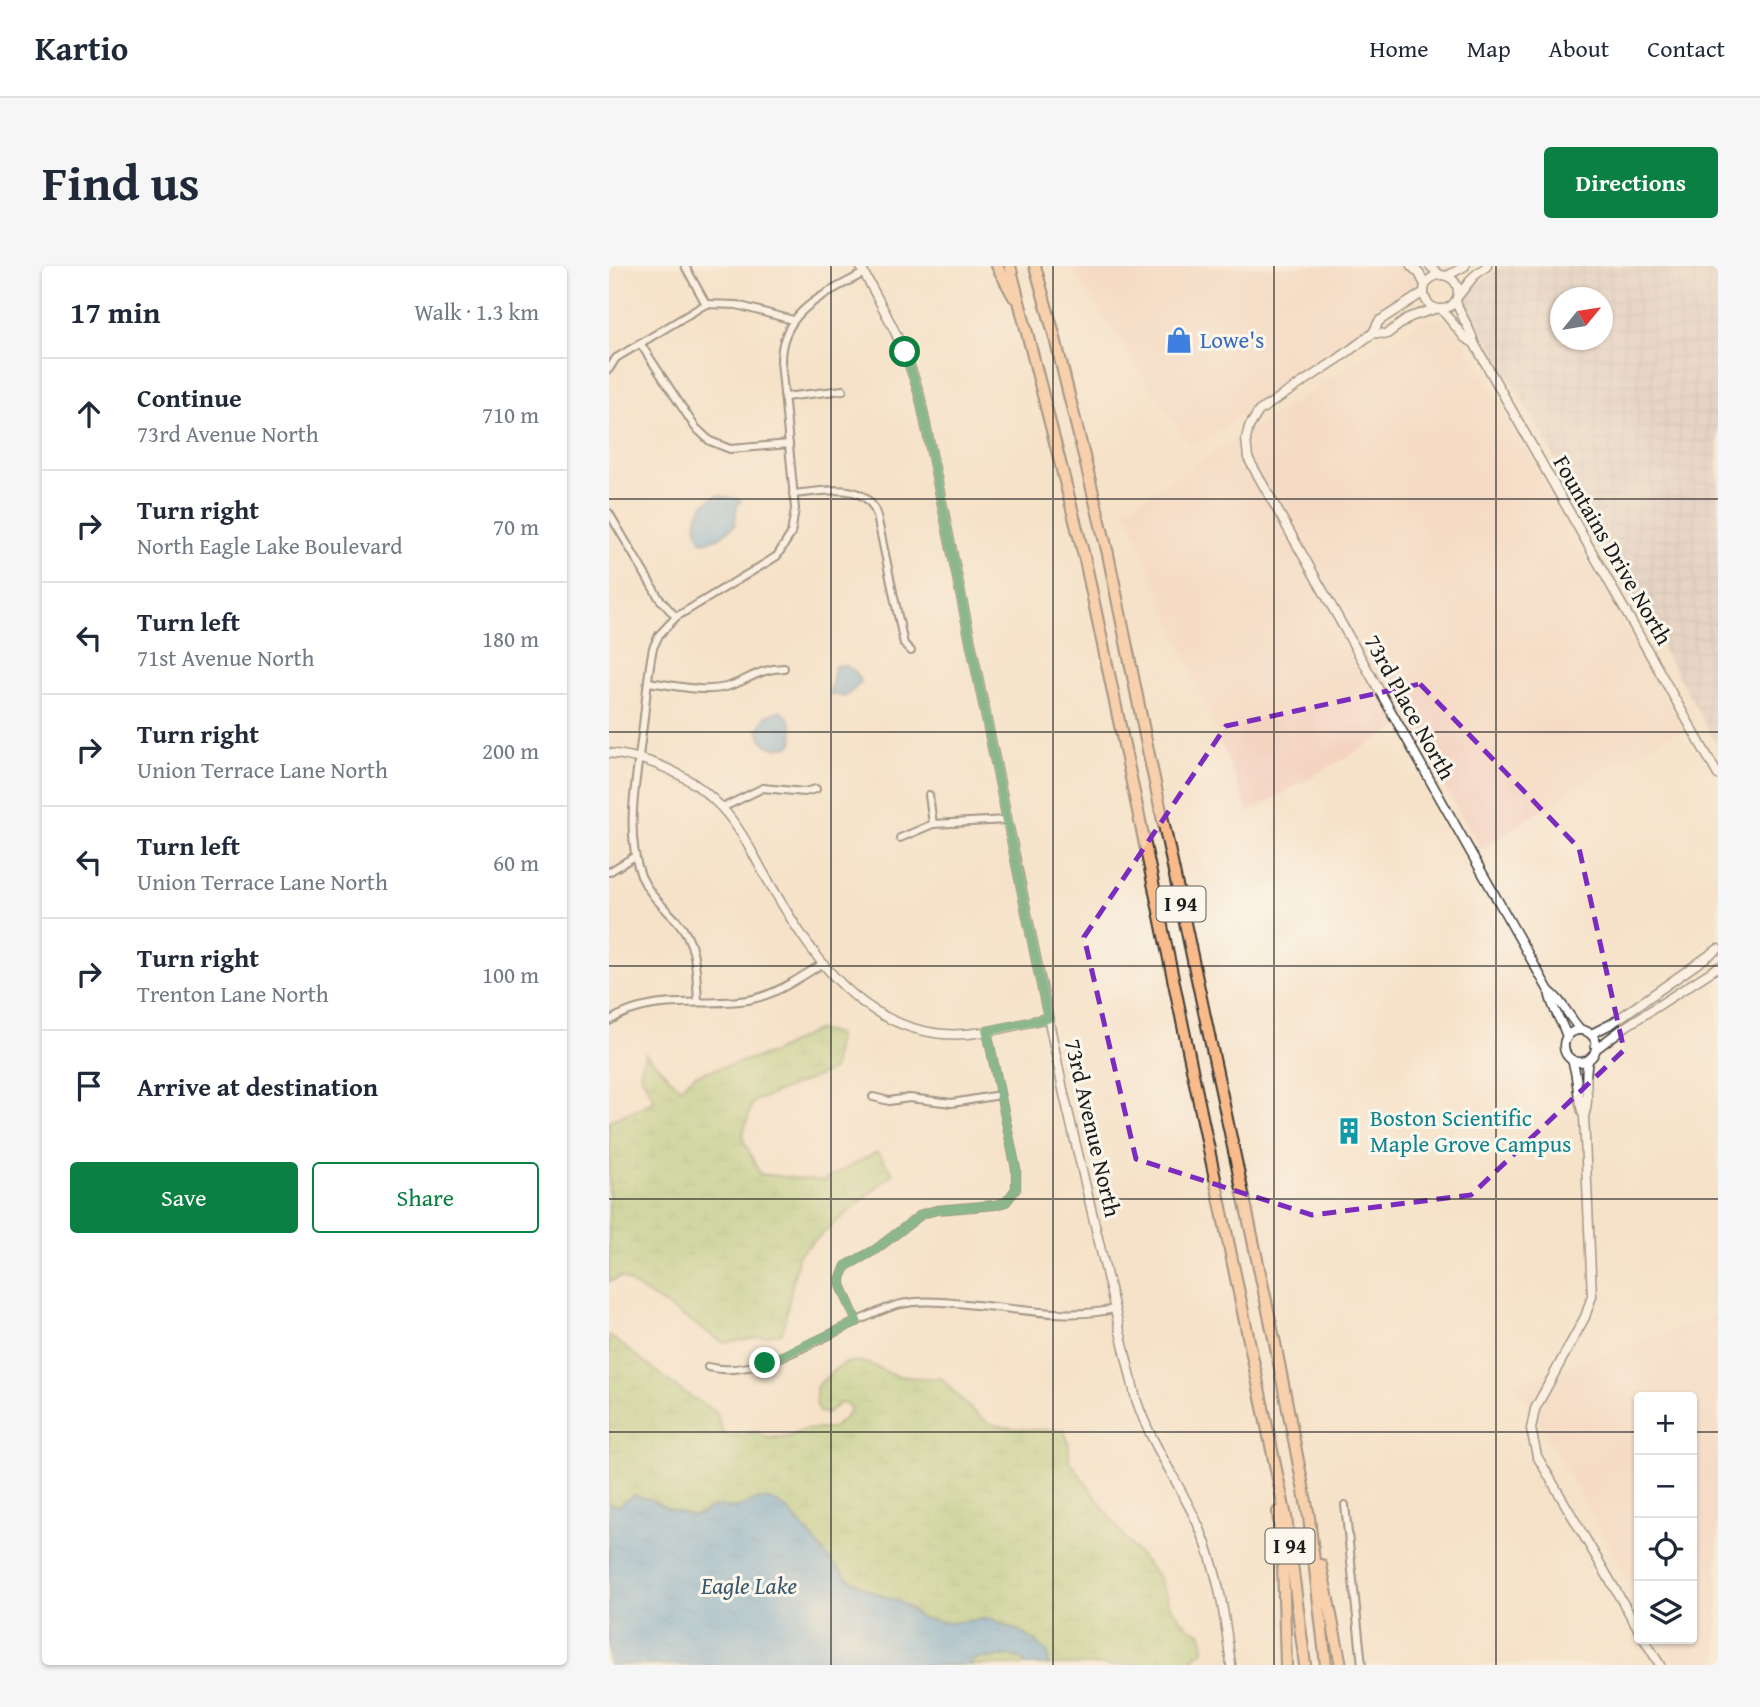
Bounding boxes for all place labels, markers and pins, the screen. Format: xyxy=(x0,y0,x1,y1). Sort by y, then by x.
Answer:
place label: Lowe's xyxy=(1200,323,1264,356)
shop icon: Lowe's xyxy=(1164,325,1194,355)
place label: Boston Scientific Maple Grove Campus xyxy=(1370,1101,1571,1160)
building icon: Boston Scientific Maple Grove Campus xyxy=(1334,1116,1364,1146)

